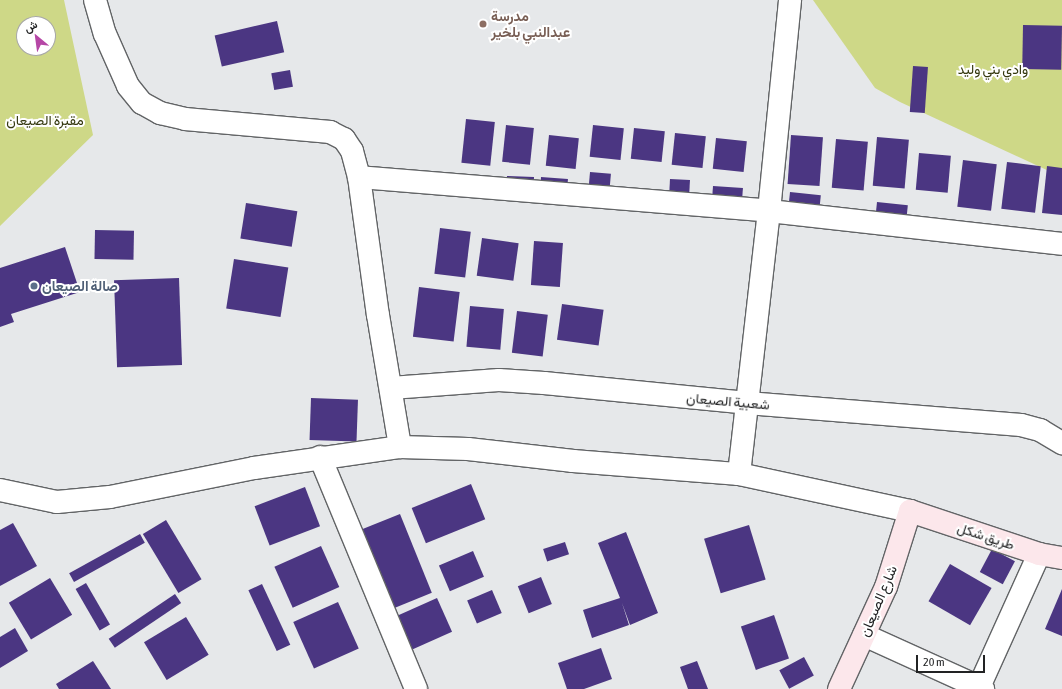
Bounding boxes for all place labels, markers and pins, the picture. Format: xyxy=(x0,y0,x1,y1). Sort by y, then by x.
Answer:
place label: مدرسة عبدالنبي بلخير xyxy=(491,8,570,40)
marker: مدرسة عبدالنبي بلخير xyxy=(478,19,488,29)
place label: صالة الصيعان xyxy=(42,278,118,294)
marker: صالة الصيعان xyxy=(29,281,39,291)

